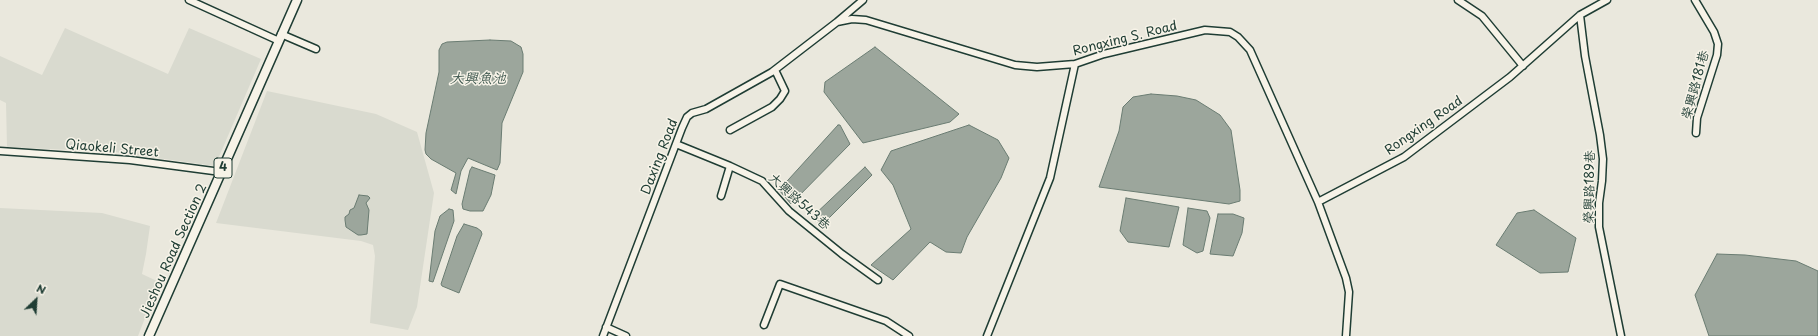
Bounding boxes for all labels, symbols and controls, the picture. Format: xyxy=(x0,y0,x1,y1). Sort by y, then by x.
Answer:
street label: Rongxing S. Road xyxy=(1071,18,1179,60)
street label: 榮興路181巷 xyxy=(1679,49,1713,121)
water label: 大興魚池 xyxy=(450,71,506,87)
street label: Rongxing Road xyxy=(1382,93,1466,159)
street label: Daxing Road xyxy=(638,117,682,197)
street label: Qiaokeli Street xyxy=(65,137,159,161)
street label: 榮興路189巷 xyxy=(1582,150,1598,224)
road number: 4 xyxy=(214,158,232,178)
street label: 大興路543巷 xyxy=(765,170,833,234)
street label: Jieshou Road Section 2 xyxy=(137,181,211,321)
text: N xyxy=(34,279,49,298)
north arrow xyxy=(16,280,56,320)

